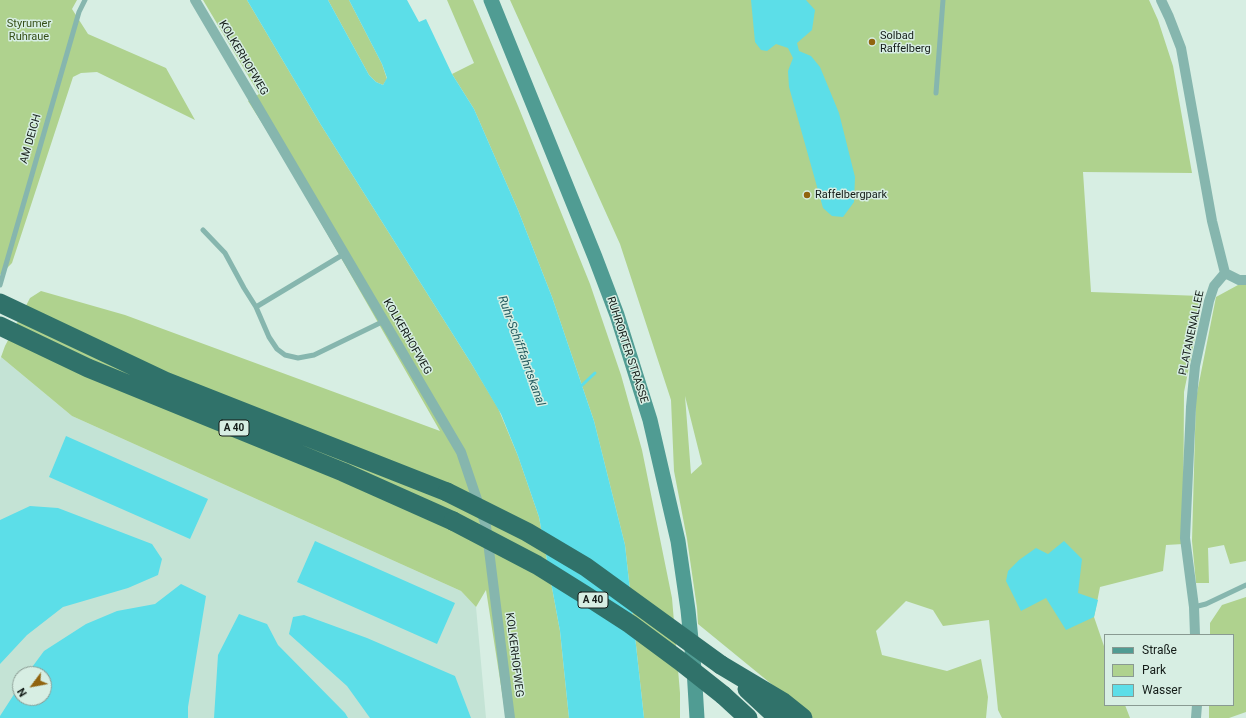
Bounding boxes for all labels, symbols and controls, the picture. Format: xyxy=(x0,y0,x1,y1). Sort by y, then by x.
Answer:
park label: Styrumer Ruhraue xyxy=(7,17,51,43)
street label: KOLKERHOFWEG xyxy=(215,18,271,98)
place label: Solbad Raffelberg xyxy=(880,29,931,55)
marker: Solbad Raffelberg xyxy=(867,37,877,47)
street label: AM DEICH xyxy=(18,113,44,165)
place label: Raffelbergpark xyxy=(815,188,887,202)
marker: Raffelbergpark xyxy=(802,190,812,200)
street label: PLATANENALLEE xyxy=(1177,289,1207,377)
water label: Ruhr-Schifffahrtskanal xyxy=(494,294,548,408)
street label: RUHRORTER STRASSE xyxy=(604,295,650,405)
street label: KOLKERHOFWEG xyxy=(380,297,434,377)
road number: A 40 xyxy=(219,420,249,436)
road number: A 40 xyxy=(578,592,608,608)
street label: KOLKERHOFWEG xyxy=(502,612,526,698)
legend xyxy=(1104,634,1234,706)
text: Straße xyxy=(1142,643,1177,657)
text: Park xyxy=(1142,663,1166,677)
north arrow xyxy=(12,666,52,706)
text: Wasser xyxy=(1142,683,1182,697)
text: N xyxy=(15,685,30,699)

